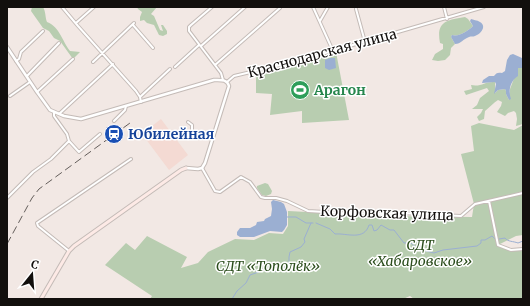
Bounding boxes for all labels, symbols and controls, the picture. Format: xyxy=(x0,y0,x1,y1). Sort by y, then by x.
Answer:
street label: Краснодарская улица xyxy=(246,24,399,82)
sports icon: Арагон xyxy=(289,79,311,101)
place label: Арагон xyxy=(313,81,366,99)
station icon: Юбилейная xyxy=(103,123,125,145)
place label: Юбилейная xyxy=(128,125,215,143)
street label: Корфовская улица xyxy=(320,202,455,224)
park label: СДТ «Хабаровское» xyxy=(368,236,472,270)
north arrow xyxy=(12,254,52,294)
text: С xyxy=(29,257,40,272)
park label: СДТ «Тополёк» xyxy=(216,257,320,275)

